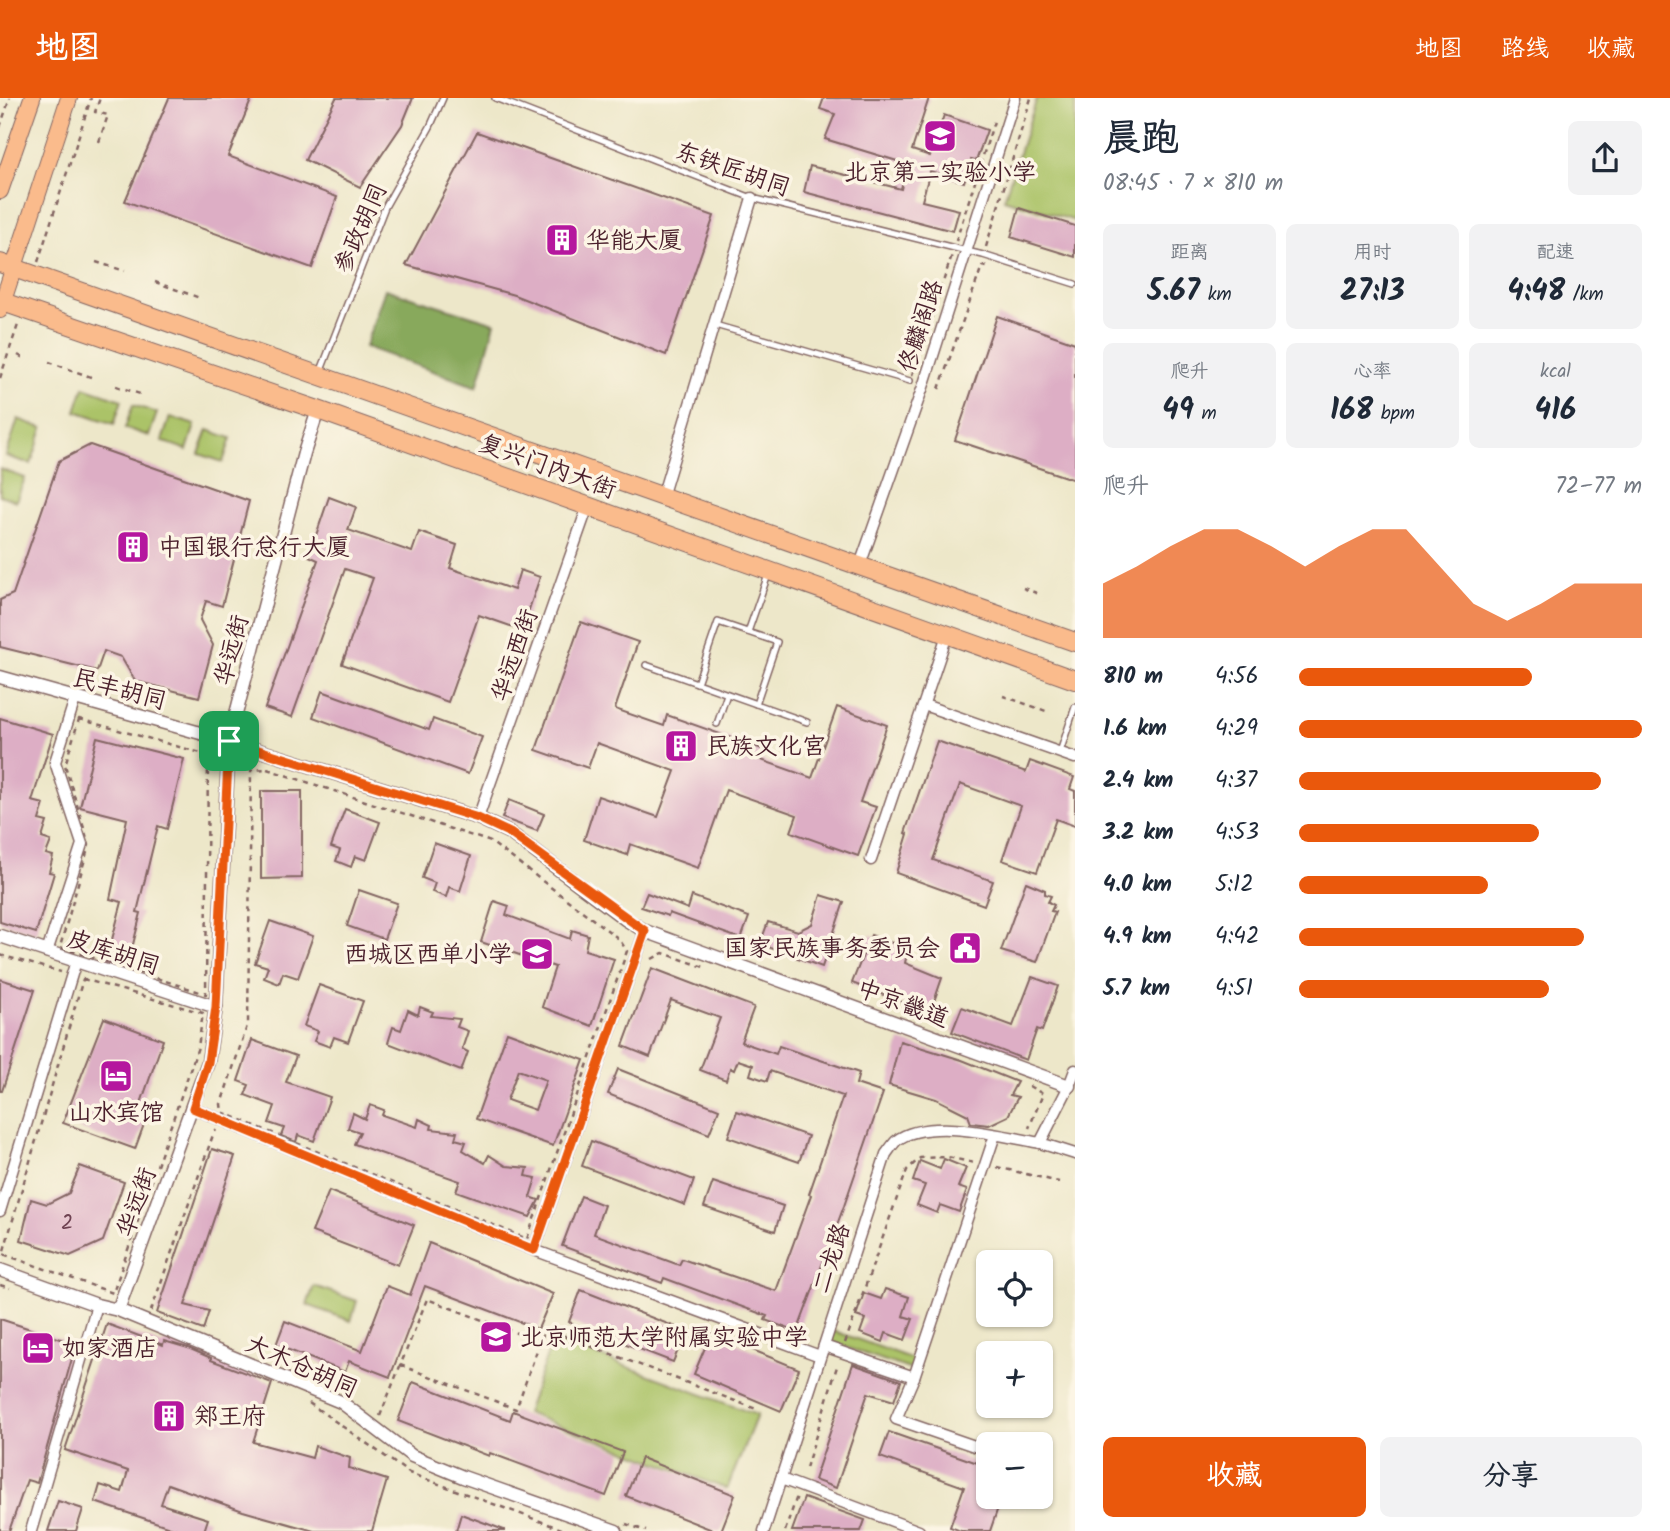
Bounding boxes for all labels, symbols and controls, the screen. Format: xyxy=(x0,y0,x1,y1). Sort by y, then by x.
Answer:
text: 地图 xyxy=(35,23,101,76)
text: 地图 xyxy=(1415,30,1463,69)
text: 路线 xyxy=(1501,30,1549,69)
text: 收藏 xyxy=(1587,30,1635,69)
text: 晨跑 xyxy=(1103,110,1179,170)
school or university icon: 北京第二实验小学 xyxy=(921,117,959,155)
button: share xyxy=(1568,121,1642,195)
street label: 东铁匠胡同 xyxy=(669,132,796,208)
place label: 北京第二实验小学 xyxy=(844,154,1036,193)
text: 08:45 · 7 × 810 m xyxy=(1103,166,1283,202)
street label: 参政胡同 xyxy=(324,177,399,280)
building icon: 华能大厦 xyxy=(543,221,581,259)
place label: 华能大厦 xyxy=(586,222,682,261)
text: 距离 xyxy=(1170,238,1209,268)
text: 用时 xyxy=(1353,238,1392,268)
text: 配速 xyxy=(1536,238,1575,268)
text: 5.67 xyxy=(1147,268,1200,316)
text: 27:13 xyxy=(1340,268,1405,316)
text: 4:48 xyxy=(1507,268,1565,316)
street label: 佟麟阁路 xyxy=(888,275,955,378)
text: km xyxy=(1200,280,1232,310)
text: /km xyxy=(1565,280,1604,310)
text: 爬升 xyxy=(1170,357,1209,387)
text: 心率 xyxy=(1353,357,1392,387)
text: kcal xyxy=(1540,357,1571,387)
text: 49 xyxy=(1162,387,1194,435)
text: 168 xyxy=(1330,387,1373,435)
text: 416 xyxy=(1535,387,1576,435)
text: m xyxy=(1194,399,1217,429)
text: bpm xyxy=(1373,399,1415,429)
street label: 复兴门内大街 xyxy=(473,424,622,510)
text: 爬升 xyxy=(1103,469,1149,505)
text: 72–77 m xyxy=(1555,469,1642,505)
building icon: 中国银行总行大厦 xyxy=(114,528,152,566)
place label: 中国银行总行大厦 xyxy=(158,529,350,568)
street label: 华远西街 xyxy=(481,604,549,707)
street label: 华远街 xyxy=(204,611,261,690)
street label: 民丰胡同 xyxy=(68,659,171,722)
text: 810 m xyxy=(1103,659,1163,695)
text: 4:56 xyxy=(1215,659,1258,695)
pin xyxy=(199,711,259,771)
text: 1.6 km xyxy=(1103,711,1167,747)
text: 4:29 xyxy=(1215,711,1258,747)
icon: arrive xyxy=(210,722,248,760)
building icon: 民族文化宫 xyxy=(662,727,700,765)
place label: 民族文化宫 xyxy=(706,728,826,767)
text: 2.4 km xyxy=(1103,763,1173,799)
text: 4:37 xyxy=(1215,763,1257,799)
text: 3.2 km xyxy=(1103,815,1173,851)
text: 4:53 xyxy=(1215,815,1259,851)
text: 4.0 km xyxy=(1103,867,1172,903)
text: 5:12 xyxy=(1215,867,1254,903)
text: 4.9 km xyxy=(1103,919,1172,955)
text: 4:42 xyxy=(1215,919,1259,955)
street label: 皮库胡同 xyxy=(62,920,165,987)
public building icon: 国家民族事务委员会 xyxy=(946,929,984,967)
place label: 国家民族事务委员会 xyxy=(724,930,940,969)
school or university icon: 西城区西单小学 xyxy=(518,935,556,973)
place label: 西城区西单小学 xyxy=(344,936,512,975)
street label: 中京畿道 xyxy=(851,970,954,1039)
text: 5.7 km xyxy=(1103,971,1170,1007)
text: 4:51 xyxy=(1215,971,1253,1007)
hotel icon: 山水宾馆 xyxy=(97,1057,135,1095)
place label: 山水宾馆 xyxy=(68,1094,164,1133)
street label: 华远街 xyxy=(107,1162,168,1243)
house number: 2 xyxy=(61,1207,73,1240)
street label: 二龙路 xyxy=(803,1218,862,1299)
map controls xyxy=(976,1250,1053,1509)
button: locate xyxy=(976,1250,1053,1327)
school or university icon: 北京师范大学附属实验中学 xyxy=(477,1318,515,1356)
place label: 北京师范大学附属实验中学 xyxy=(520,1319,808,1358)
street label: 大木仓胡同 xyxy=(239,1325,364,1410)
hotel icon: 如家酒店 xyxy=(19,1329,57,1367)
place label: 如家酒店 xyxy=(62,1330,158,1369)
button: + xyxy=(976,1341,1053,1418)
building icon: 郑王府 xyxy=(150,1397,188,1435)
place label: 郑王府 xyxy=(194,1398,266,1437)
button: − xyxy=(976,1432,1053,1509)
button: 收藏 xyxy=(1103,1437,1366,1517)
button: 分享 xyxy=(1380,1437,1642,1517)

